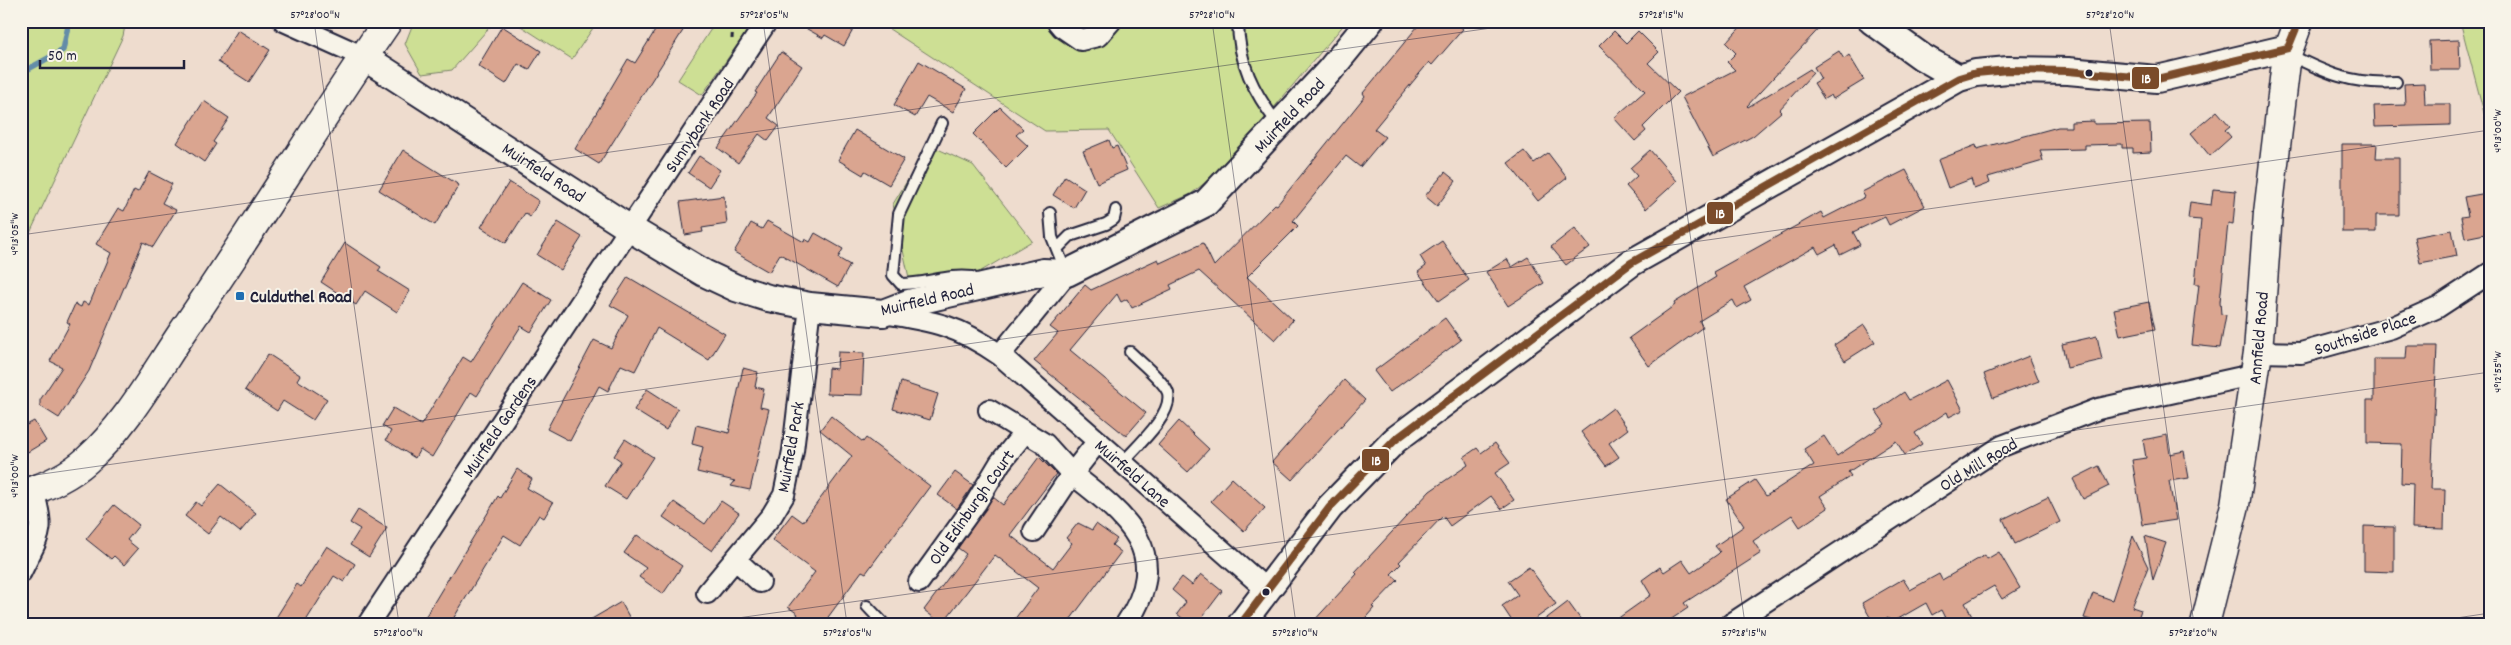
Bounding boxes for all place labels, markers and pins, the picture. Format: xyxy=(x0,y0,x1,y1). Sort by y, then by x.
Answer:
unlabelled marker xyxy=(2084,68,2094,78)
place label: Culduthel Road xyxy=(250,286,352,311)
marker: Culduthel Road xyxy=(234,290,246,302)
unlabelled marker xyxy=(1261,587,1271,597)

